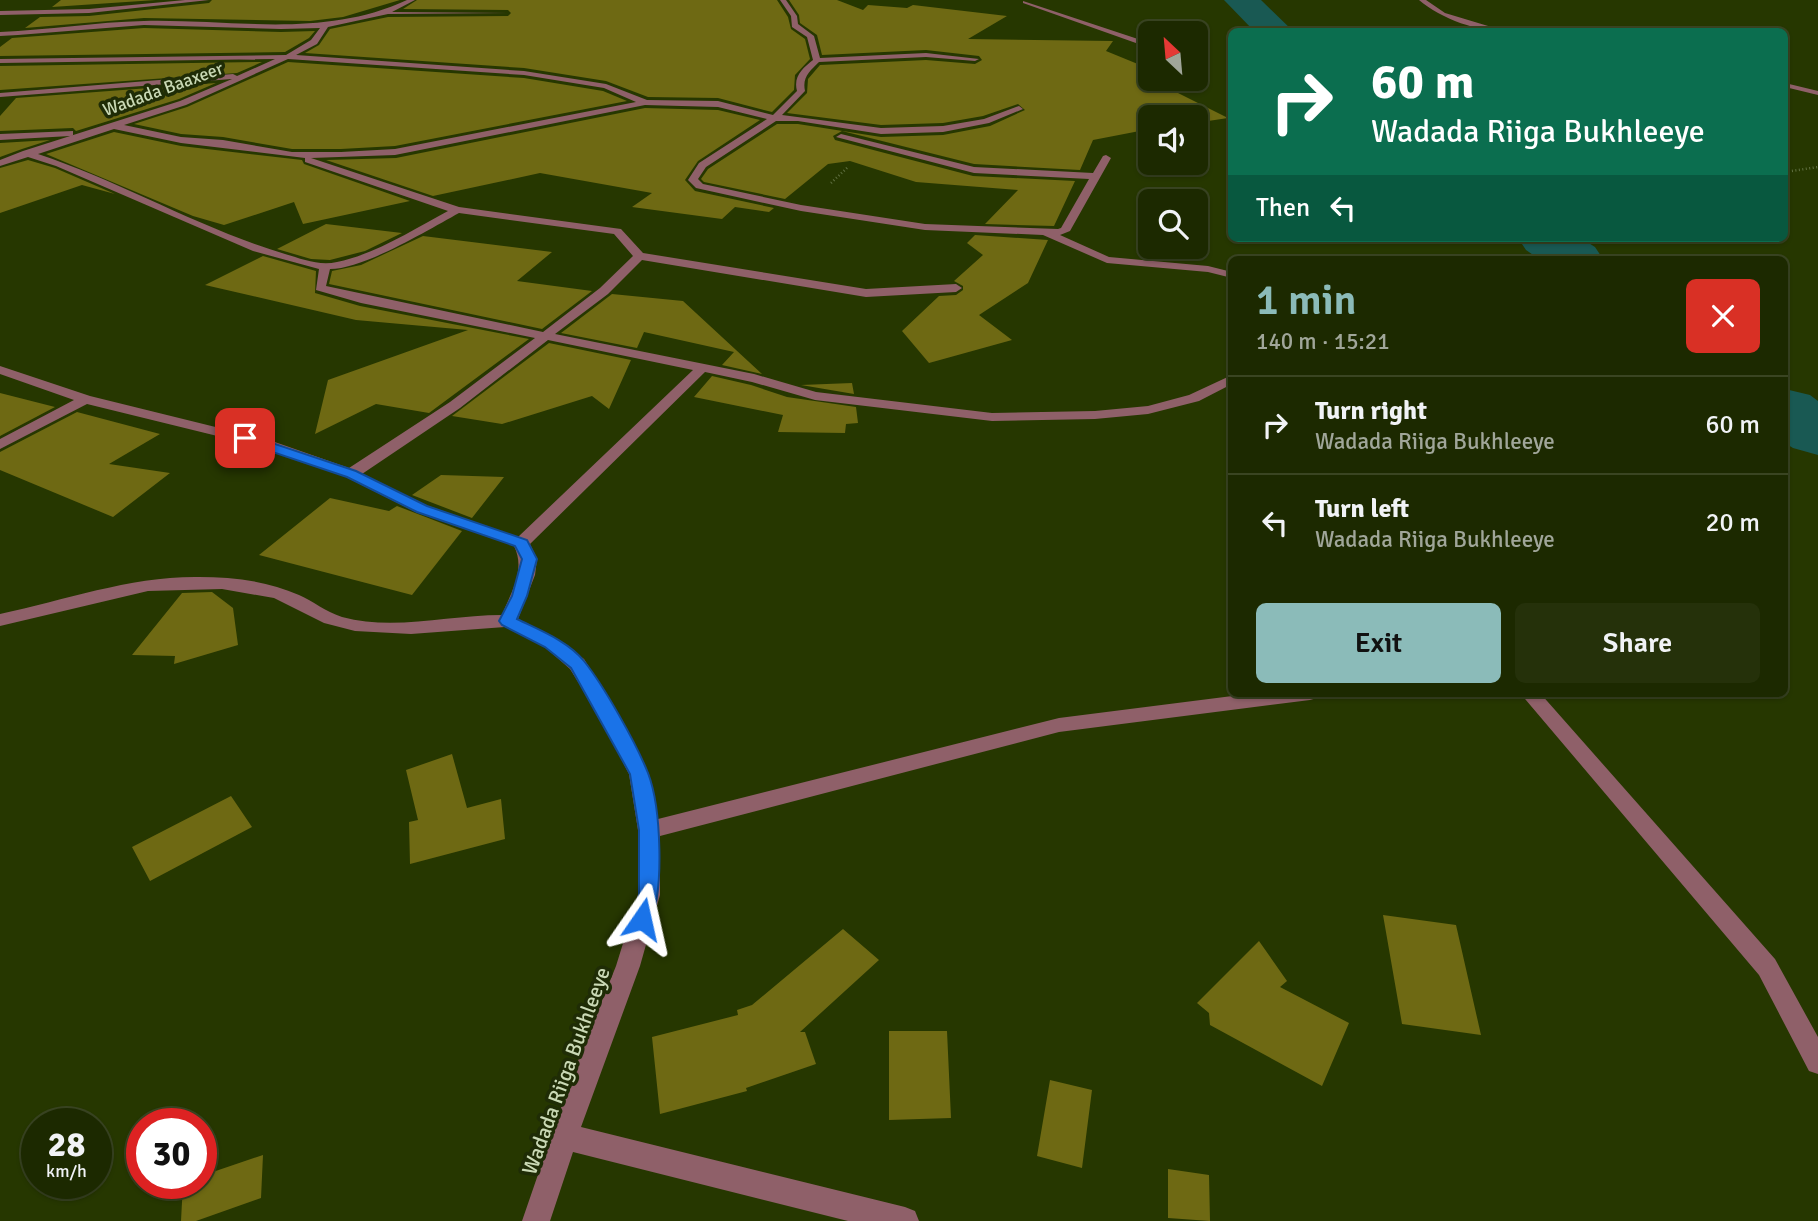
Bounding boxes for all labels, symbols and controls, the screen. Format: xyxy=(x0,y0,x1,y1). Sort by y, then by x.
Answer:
north arrow xyxy=(1138,21,1208,91)
map controls xyxy=(1138,21,1208,259)
text: 60 m xyxy=(1371,52,1474,112)
icon: right xyxy=(1256,56,1347,147)
street label: Wadada Baaxeer xyxy=(100,57,227,121)
button: sound xyxy=(1138,105,1208,175)
text: Wadada Riiga Bukhleeye xyxy=(1371,112,1705,151)
button: search xyxy=(1138,189,1208,259)
icon: left xyxy=(1324,189,1362,227)
text: Then xyxy=(1256,192,1310,224)
text: 1 min xyxy=(1256,275,1357,326)
button: close xyxy=(1686,279,1760,353)
text: 140 m · 15:21 xyxy=(1256,327,1390,356)
text: Turn right xyxy=(1315,395,1427,427)
icon: right xyxy=(1256,406,1294,444)
pin xyxy=(215,408,275,468)
text: 60 m xyxy=(1705,409,1760,441)
icon: arrive xyxy=(226,419,264,457)
text: Wadada Riiga Bukhleeye xyxy=(1315,427,1555,456)
text: Turn left xyxy=(1315,493,1409,525)
icon: left xyxy=(1256,504,1294,542)
text: 20 m xyxy=(1705,507,1760,539)
text: Wadada Riiga Bukhleeye xyxy=(1315,525,1555,554)
button: Exit xyxy=(1256,603,1501,683)
button: Share xyxy=(1515,603,1760,683)
position arrow xyxy=(605,882,679,956)
street label: Wadada Riiga Bukhleeye xyxy=(516,964,616,1178)
speed limit sign: 30 xyxy=(126,1108,217,1199)
text: 28 xyxy=(48,1123,85,1166)
text: km/h xyxy=(46,1160,87,1182)

